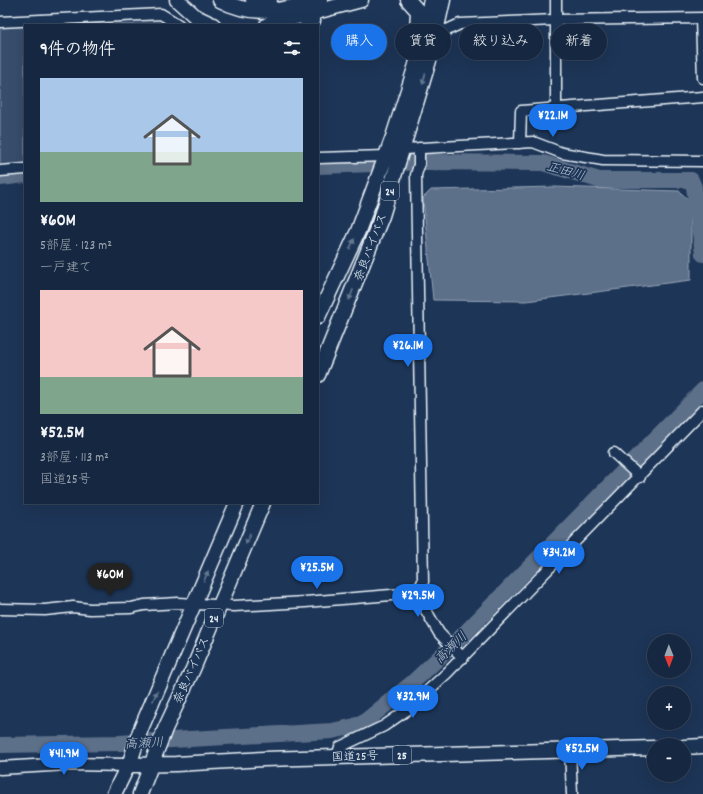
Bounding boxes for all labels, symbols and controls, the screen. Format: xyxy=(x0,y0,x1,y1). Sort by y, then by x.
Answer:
chip: 購入 xyxy=(331,24,387,60)
chip: 賃貸 xyxy=(395,24,451,60)
chip: 絞り込み xyxy=(459,24,543,60)
chip: 新着 xyxy=(551,24,607,60)
icon: filters xyxy=(281,37,303,59)
text: 9件の物件 xyxy=(40,39,116,63)
one-way arrow xyxy=(421,73,427,85)
icon: home xyxy=(136,104,208,176)
pin: ¥22.1M xyxy=(520,104,586,138)
text: ¥22.1M xyxy=(538,107,568,126)
water label: 正田川 xyxy=(544,158,587,187)
road number: 24 xyxy=(381,182,399,200)
text: ¥60M xyxy=(40,210,76,234)
street label: 奈良バイパス xyxy=(351,211,392,284)
text: 5部屋 · 123 m² xyxy=(40,237,112,256)
one-way arrow xyxy=(349,238,355,249)
text: 一戸建て xyxy=(40,259,92,278)
one-way arrow xyxy=(348,289,354,301)
icon: home xyxy=(136,316,208,388)
pin: ¥26.1M xyxy=(375,334,441,368)
text: ¥26.1M xyxy=(393,337,423,356)
text: ¥52.5M xyxy=(40,422,84,446)
text: 3部屋 · 113 m² xyxy=(40,449,109,468)
text: 国道25号 xyxy=(40,471,91,490)
one-way arrow xyxy=(245,533,252,545)
pin: ¥34.2M xyxy=(526,541,592,575)
text: ¥34.2M xyxy=(543,544,575,563)
pin: ¥25.5M xyxy=(284,556,350,590)
text: ¥25.5M xyxy=(300,559,334,578)
pin: ¥60M xyxy=(86,563,134,597)
text: ¥60M xyxy=(96,566,124,585)
one-way arrow xyxy=(203,570,209,581)
pin: ¥29.5M xyxy=(385,584,451,618)
text: ¥29.5M xyxy=(401,587,435,606)
road number: 24 xyxy=(205,609,223,627)
water label: 高瀬川 xyxy=(431,628,472,669)
street label: 奈良バイパス xyxy=(170,634,215,707)
north arrow xyxy=(647,634,691,678)
map controls xyxy=(647,634,691,782)
pin: ¥32.9M xyxy=(380,685,446,719)
button: + xyxy=(647,686,691,730)
text: ¥32.9M xyxy=(396,688,430,707)
one-way arrow xyxy=(153,689,159,701)
water label: 高瀬川 xyxy=(124,734,164,755)
pin: ¥52.5M xyxy=(549,737,615,771)
button: − xyxy=(647,738,691,782)
text: ¥52.5M xyxy=(565,740,599,759)
pin: ¥41.9M xyxy=(31,742,97,776)
text: ¥41.9M xyxy=(49,745,79,764)
road number: 25 xyxy=(393,746,411,764)
street label: 国道25号 xyxy=(331,748,379,767)

